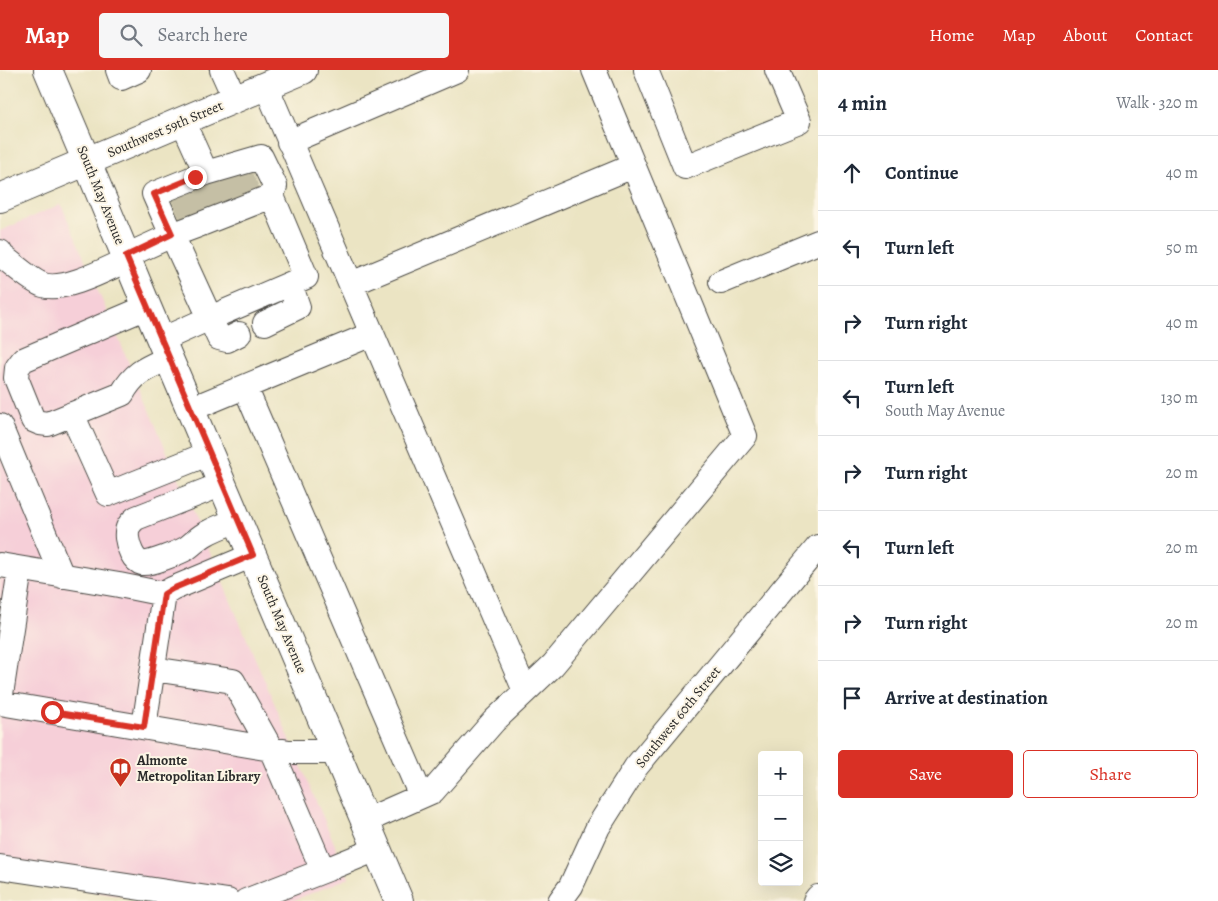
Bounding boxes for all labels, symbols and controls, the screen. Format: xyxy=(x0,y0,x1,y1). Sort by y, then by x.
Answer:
search box xyxy=(99,13,449,58)
text: Map xyxy=(25,19,69,51)
icon: search xyxy=(117,21,145,49)
text: Search here xyxy=(157,22,248,48)
text: Home xyxy=(929,23,974,47)
text: Map xyxy=(1002,23,1035,47)
text: About xyxy=(1063,23,1107,47)
text: Contact xyxy=(1135,23,1193,47)
text: 4 min xyxy=(838,89,887,117)
text: Walk · 320 m xyxy=(1116,92,1198,114)
street label: Southwest 59th Street xyxy=(104,96,226,162)
street label: South May Avenue xyxy=(72,143,130,247)
icon: ahead xyxy=(838,159,866,187)
text: Continue xyxy=(885,160,959,186)
text: 40 m xyxy=(1166,162,1198,184)
route end xyxy=(184,166,207,189)
icon: left xyxy=(838,234,866,262)
text: Turn left xyxy=(885,235,954,261)
text: 50 m xyxy=(1166,237,1198,259)
icon: right xyxy=(838,309,866,337)
text: Turn right xyxy=(885,310,967,336)
text: 40 m xyxy=(1166,312,1198,334)
text: Turn left xyxy=(885,374,954,400)
icon: left xyxy=(838,384,866,412)
text: 130 m xyxy=(1161,387,1198,409)
text: South May Avenue xyxy=(885,400,1005,422)
icon: right xyxy=(838,459,866,487)
text: Turn right xyxy=(885,460,967,486)
text: 20 m xyxy=(1165,462,1198,484)
icon: left xyxy=(838,534,866,562)
text: Turn left xyxy=(885,535,954,561)
text: 20 m xyxy=(1165,537,1198,559)
street label: South May Avenue xyxy=(253,572,311,676)
icon: right xyxy=(838,609,866,637)
text: Turn right xyxy=(885,610,967,636)
text: 20 m xyxy=(1165,612,1198,634)
street label: Southwest 60th Street xyxy=(631,662,725,772)
icon: arrive xyxy=(838,684,866,712)
text: Arrive at destination xyxy=(885,685,1048,711)
route start xyxy=(41,701,64,724)
button: Save xyxy=(838,750,1013,798)
button: Share xyxy=(1023,750,1198,798)
place label: Almonte Metropolitan Library xyxy=(136,751,261,786)
map controls xyxy=(758,751,803,886)
button: + xyxy=(758,751,803,796)
library icon: Almonte Metropolitan Library xyxy=(109,756,133,787)
button: − xyxy=(758,796,803,841)
button: layers xyxy=(758,841,803,886)

